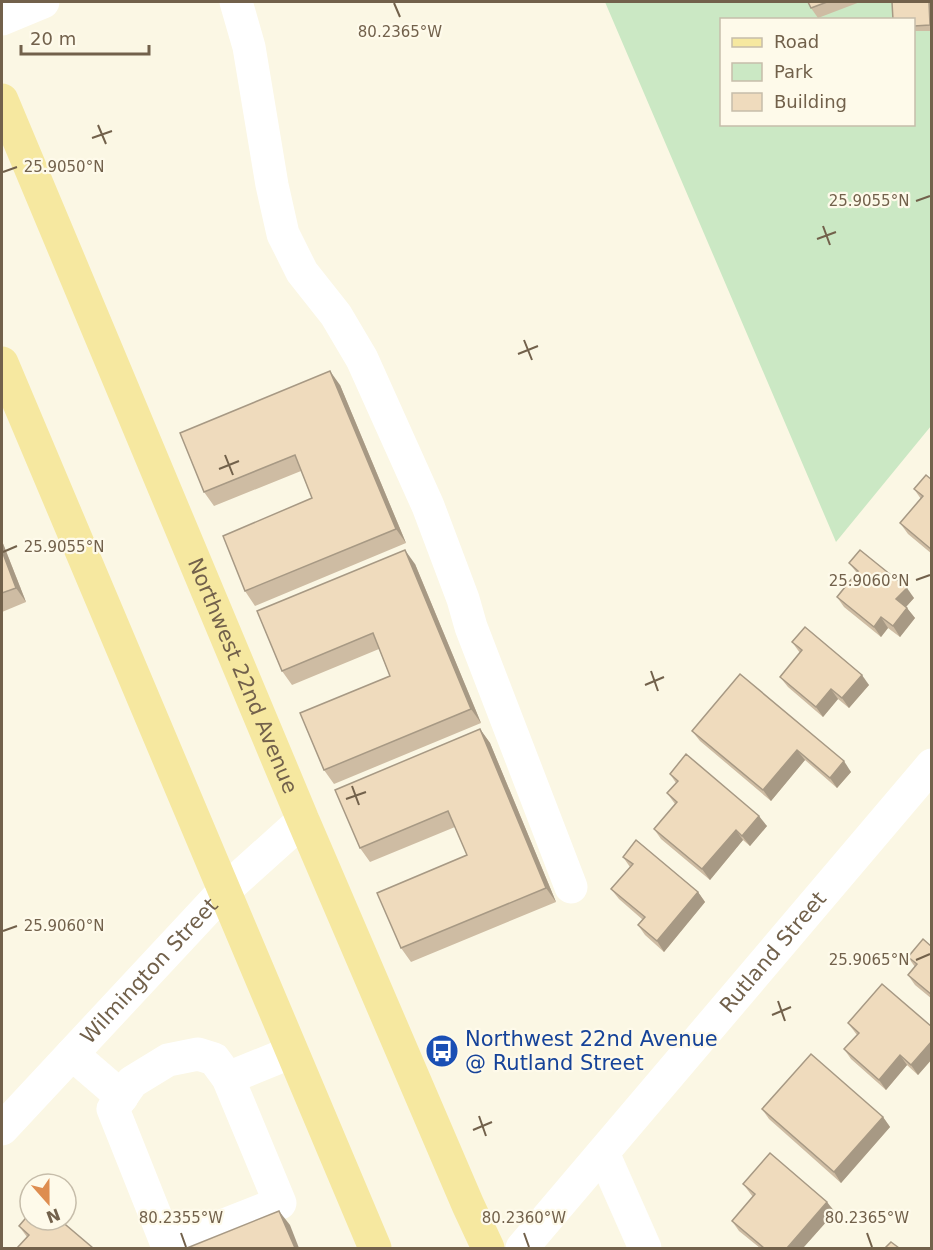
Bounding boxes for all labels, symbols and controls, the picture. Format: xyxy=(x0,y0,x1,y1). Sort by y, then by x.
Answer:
scale bar xyxy=(21,18,148,56)
legend xyxy=(720,18,915,126)
text: 80.2365°W xyxy=(358,23,442,41)
text: 20 m xyxy=(30,28,76,49)
text: Road xyxy=(774,31,819,52)
text: Park xyxy=(774,61,813,82)
text: Building xyxy=(774,91,847,112)
text: 25.9050°N xyxy=(24,158,104,176)
text: 25.9055°N xyxy=(829,192,909,210)
text: 25.9055°N xyxy=(24,538,104,556)
street label: Northwest 22nd Avenue xyxy=(183,554,303,797)
text: 25.9060°N xyxy=(829,572,909,590)
street label: Rutland Street xyxy=(715,887,831,1018)
street label: Wilmington Street xyxy=(76,893,223,1049)
text: 25.9060°N xyxy=(24,917,104,935)
text: 25.9065°N xyxy=(829,951,909,969)
place label: Northwest 22nd Avenue @ Rutland Street xyxy=(465,1027,718,1075)
bus stop icon: Northwest 22nd Avenue @ Rutland Street xyxy=(424,1033,460,1069)
north arrow xyxy=(18,1172,78,1232)
text: N xyxy=(44,1204,63,1227)
text: 80.2355°W xyxy=(139,1209,223,1227)
text: 80.2360°W xyxy=(482,1209,566,1227)
text: 80.2365°W xyxy=(825,1209,909,1227)

